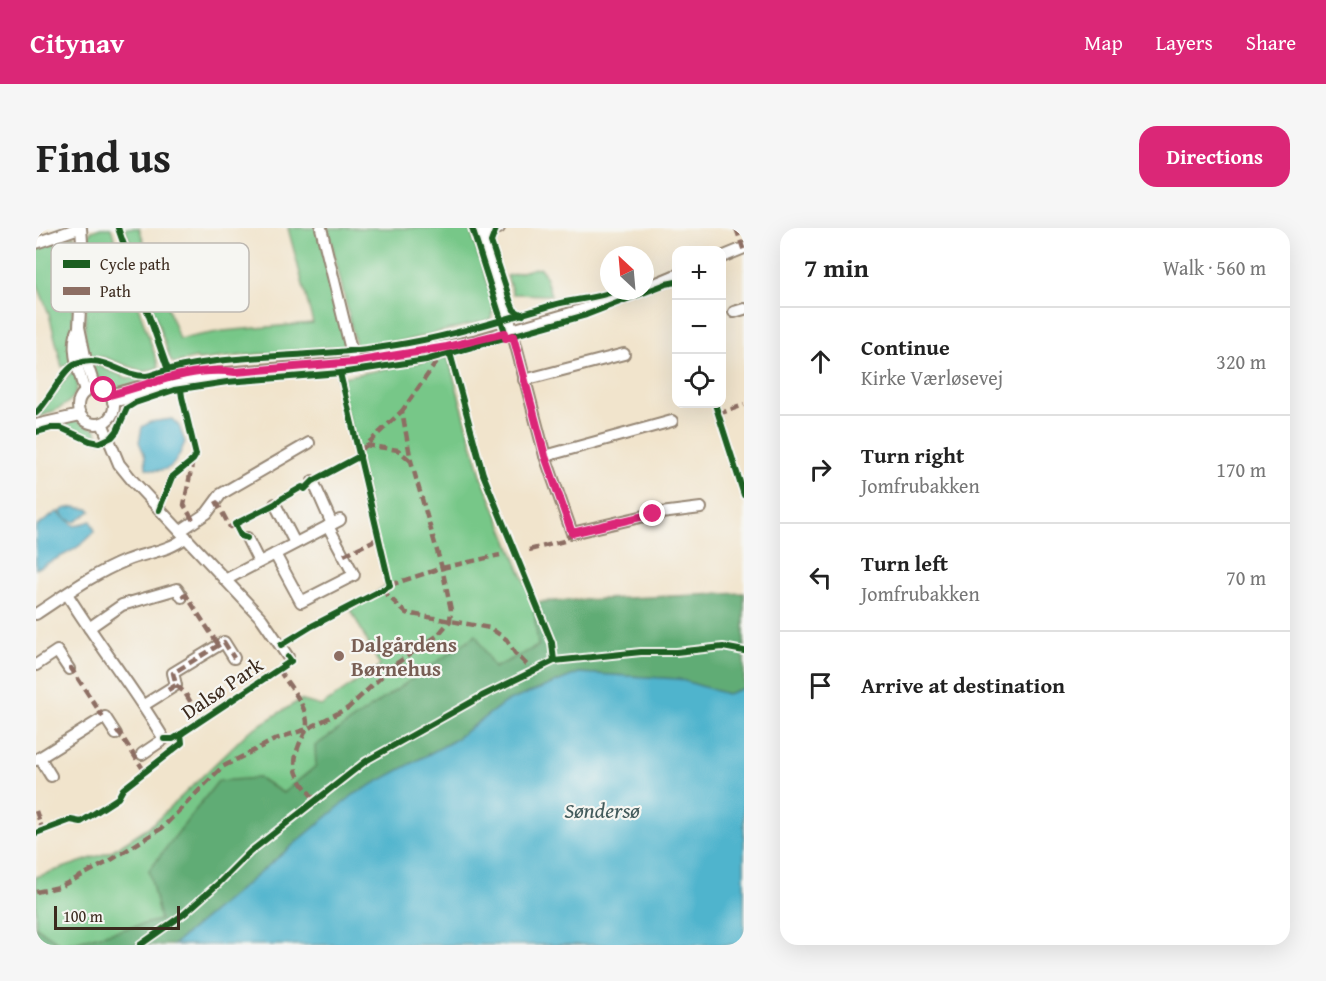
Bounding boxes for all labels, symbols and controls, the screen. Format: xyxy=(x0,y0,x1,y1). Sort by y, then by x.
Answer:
text: Citynav xyxy=(30,22,124,63)
text: Map xyxy=(1084,27,1123,58)
text: Layers xyxy=(1156,27,1213,58)
text: Share xyxy=(1246,27,1296,58)
text: Find us xyxy=(36,126,171,187)
button: Directions xyxy=(1139,126,1290,187)
legend xyxy=(51,243,249,312)
north arrow xyxy=(600,246,654,300)
map controls xyxy=(672,246,726,408)
button: + xyxy=(672,246,726,300)
text: 7 min xyxy=(804,248,869,287)
text: Cycle path xyxy=(100,252,170,276)
text: Walk · 560 m xyxy=(1163,253,1266,282)
text: Path xyxy=(100,279,131,303)
button: − xyxy=(672,300,726,354)
text: Continue xyxy=(861,331,950,363)
icon: ahead xyxy=(804,345,837,378)
text: 320 m xyxy=(1216,347,1266,376)
button: locate xyxy=(672,354,726,408)
text: Kirke Værløsevej xyxy=(861,363,1003,392)
route start xyxy=(90,376,116,402)
text: Turn right xyxy=(861,439,964,471)
icon: right xyxy=(804,453,837,486)
text: 170 m xyxy=(1216,455,1266,484)
text: Jomfrubakken xyxy=(861,471,980,500)
route end xyxy=(639,500,665,526)
text: Turn left xyxy=(861,547,948,579)
icon: left xyxy=(804,561,837,594)
text: 70 m xyxy=(1226,563,1266,592)
text: Jomfrubakken xyxy=(861,579,980,608)
place label: Dalgårdens Børnehus xyxy=(351,629,457,684)
street label: Dalsø Park xyxy=(175,649,269,727)
marker: Dalgårdens Børnehus xyxy=(332,649,346,663)
icon: arrive xyxy=(804,669,837,702)
text: Arrive at destination xyxy=(861,669,1065,701)
water label: Søndersø xyxy=(564,794,640,826)
scale bar xyxy=(54,903,180,930)
text: 100 m xyxy=(63,904,103,928)

